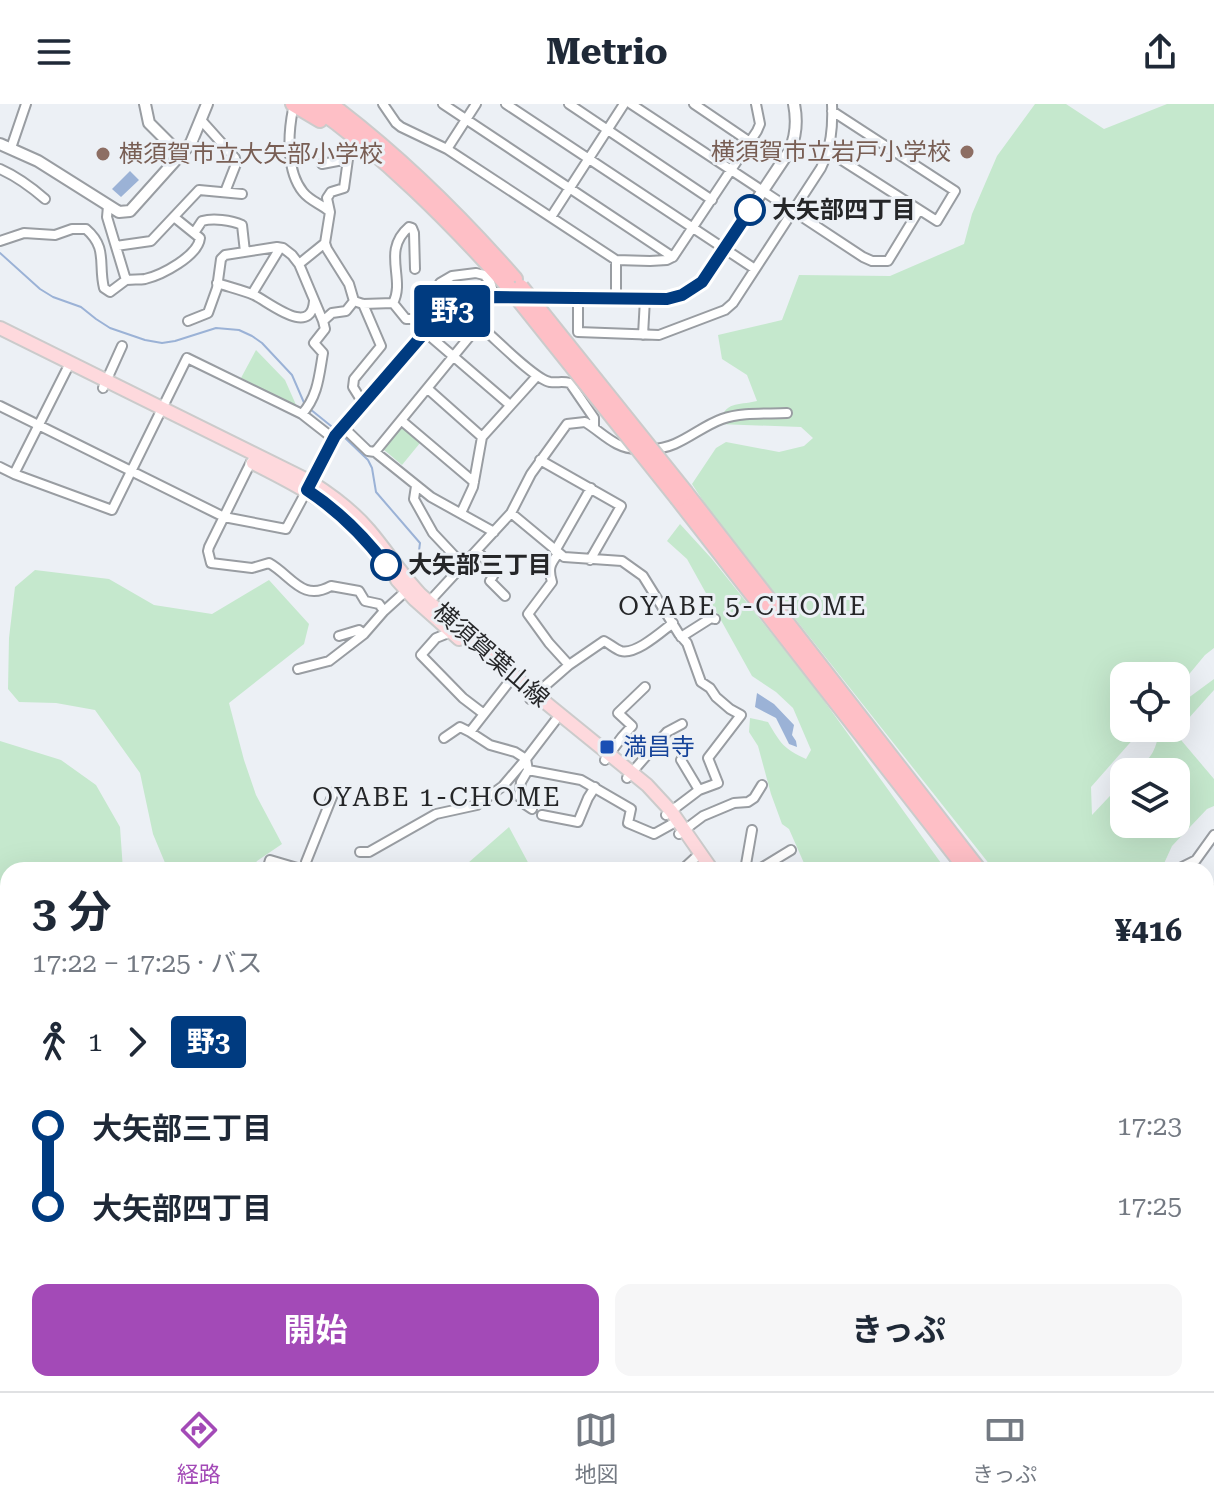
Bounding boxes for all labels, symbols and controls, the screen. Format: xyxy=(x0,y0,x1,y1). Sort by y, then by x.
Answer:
icon: menu xyxy=(32,30,76,74)
icon: share xyxy=(1138,30,1182,74)
text: Metrio xyxy=(546,31,668,73)
place label: 横須賀市立岩戸小学校 xyxy=(711,138,951,166)
place label: 横須賀市立大矢部小学校 xyxy=(119,140,383,168)
marker: 横須賀市立岩戸小学校 xyxy=(958,143,976,161)
marker: 横須賀市立大矢部小学校 xyxy=(94,145,112,163)
marker: 大矢部四丁目 xyxy=(735,195,765,225)
place label: 大矢部四丁目 xyxy=(772,196,916,224)
line badge: 野3 xyxy=(416,285,488,337)
text: 野3 xyxy=(430,294,474,327)
marker: 大矢部三丁目 xyxy=(371,550,401,580)
place label: 大矢部三丁目 xyxy=(408,551,552,579)
district label: OYABE 5-CHOME xyxy=(618,591,868,621)
street label: 横須賀葉山線 xyxy=(427,597,555,713)
map controls xyxy=(1110,662,1190,838)
button: locate xyxy=(1110,662,1190,742)
place label: 満昌寺 xyxy=(623,733,695,761)
marker: 満昌寺 xyxy=(598,738,616,756)
button: layers xyxy=(1110,758,1190,838)
district label: OYABE 1-CHOME xyxy=(312,782,562,812)
text: 3 分 xyxy=(32,886,112,938)
text: ¥416 xyxy=(1115,913,1182,948)
text: 17:22 – 17:25 · バス xyxy=(32,948,262,978)
icon: walk xyxy=(32,1020,76,1064)
icon: forward xyxy=(115,1020,159,1064)
text: 野3 xyxy=(187,1025,230,1058)
text: 1 xyxy=(88,1027,103,1057)
text: 大矢部三丁目 xyxy=(92,1111,272,1146)
text: 17:23 xyxy=(1117,1111,1182,1141)
text: 大矢部四丁目 xyxy=(92,1191,272,1226)
text: 17:25 xyxy=(1117,1191,1182,1221)
button: 開始 xyxy=(32,1284,599,1376)
button: きっぷ xyxy=(615,1284,1182,1376)
tab: 経路 xyxy=(177,1408,221,1488)
tab: 地図 xyxy=(574,1408,618,1488)
tab: きっぷ xyxy=(972,1408,1037,1488)

